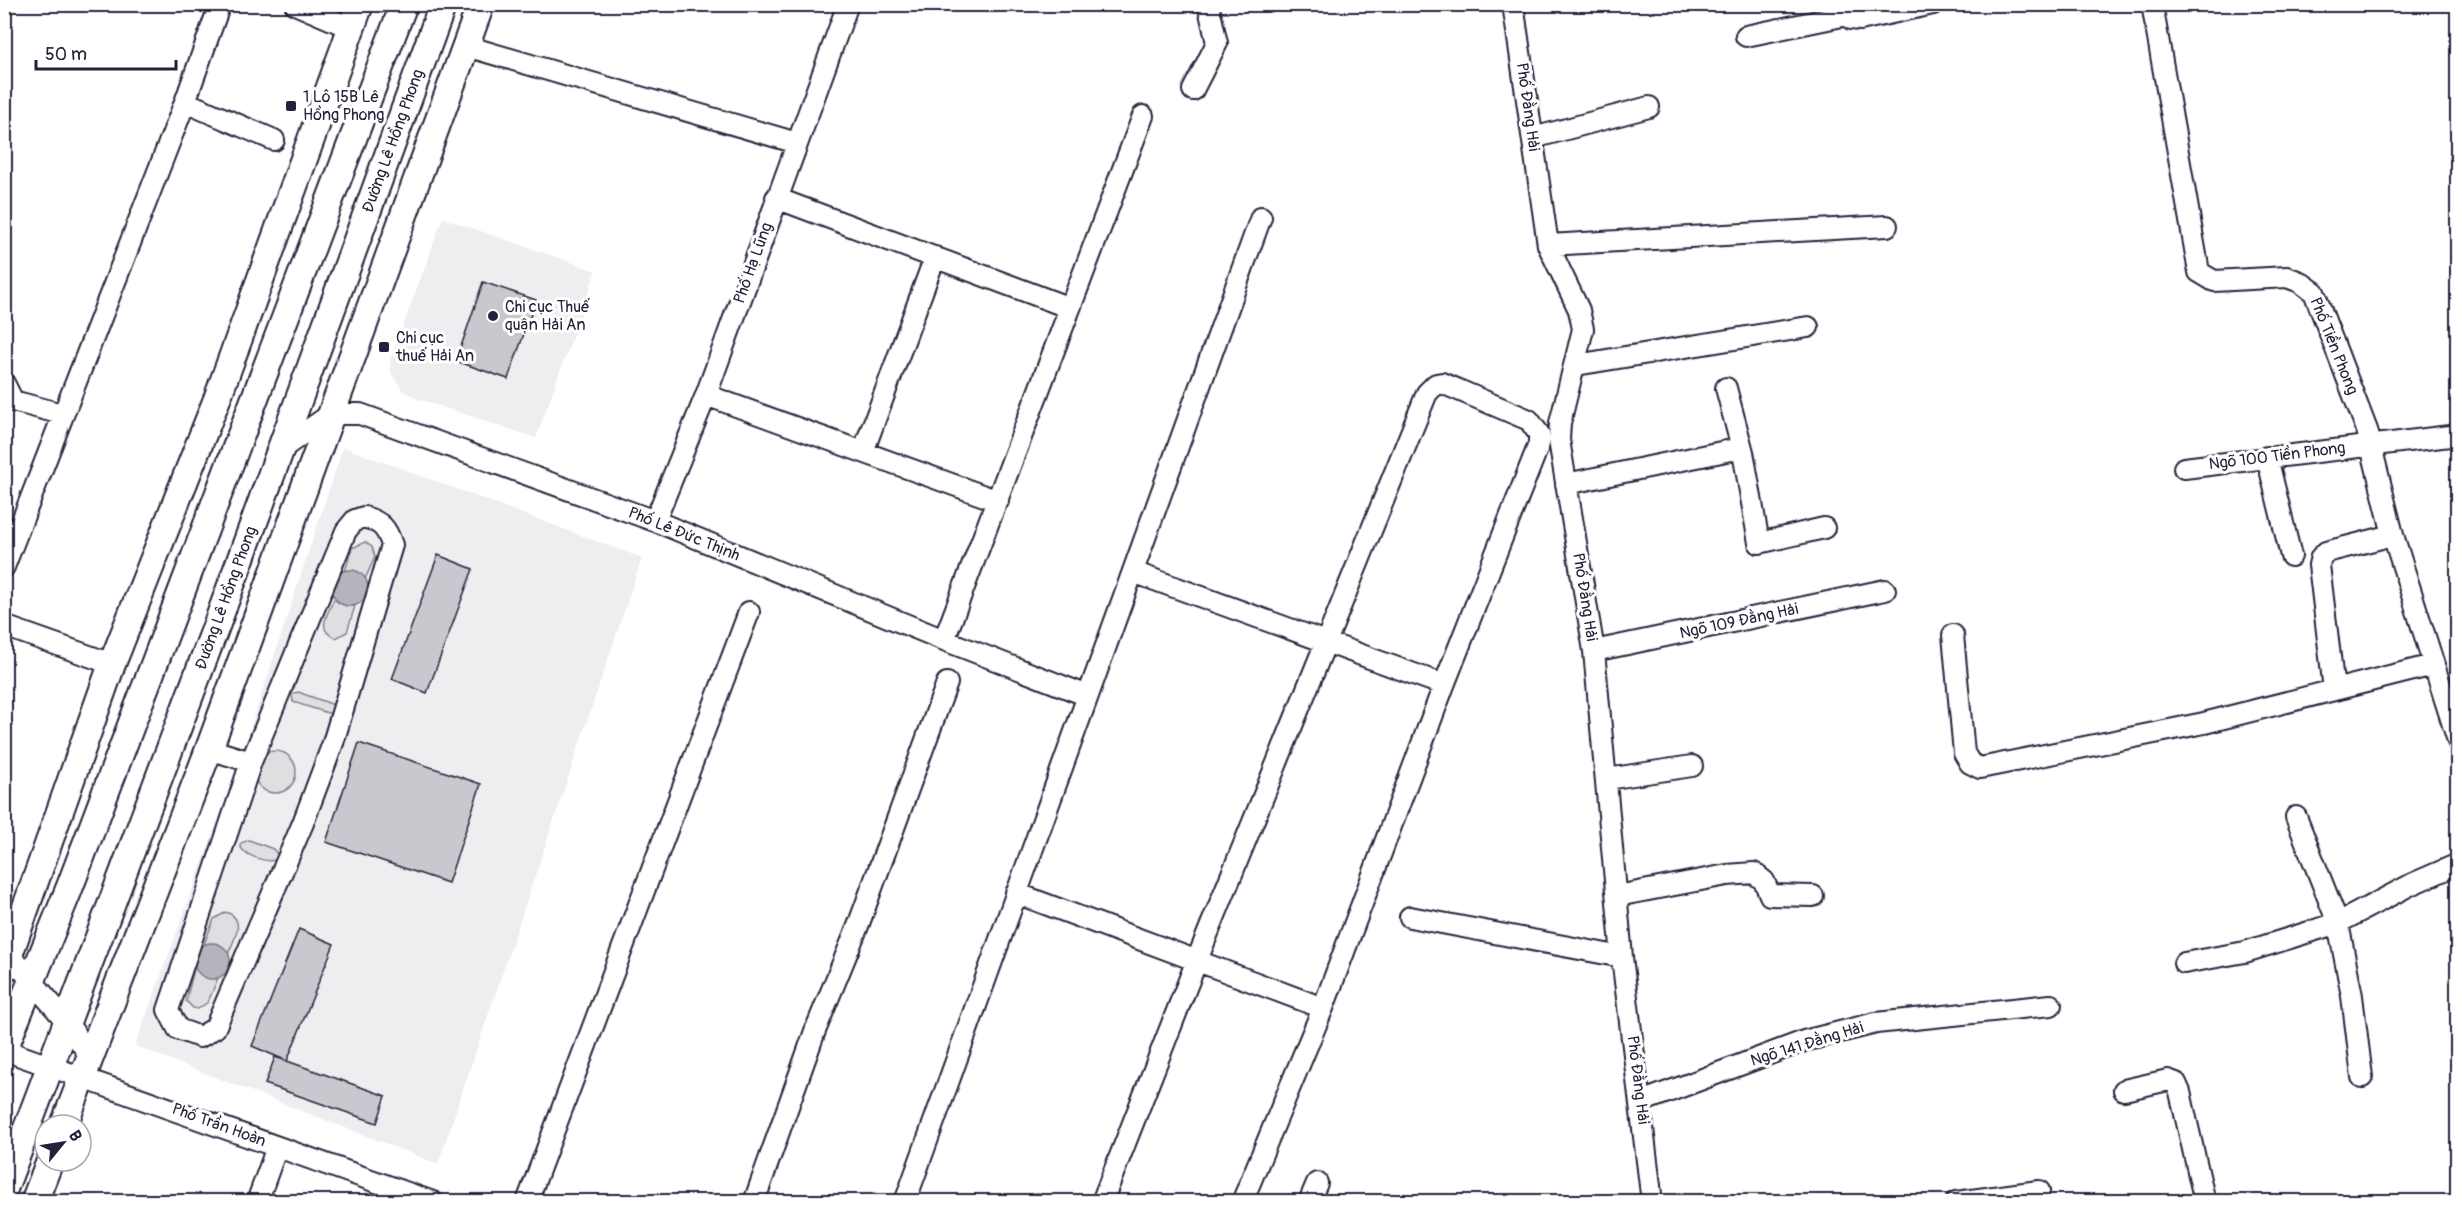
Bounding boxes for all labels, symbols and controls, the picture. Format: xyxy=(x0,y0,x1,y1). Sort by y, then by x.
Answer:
scale bar xyxy=(36,33,176,71)
text: 50 m xyxy=(45,43,87,66)
street label: Phố Đằng Hải xyxy=(1512,61,1545,153)
street label: Đường Lê Hồng Phong xyxy=(358,67,428,215)
place label: 1 Lô 15B Lê Hồng Phong xyxy=(303,87,384,125)
marker: 1 Lô 15B Lê Hồng Phong xyxy=(284,99,298,113)
street label: Phố Hạ Lũng xyxy=(729,220,777,306)
street label: Phố Tiền Phong xyxy=(2305,294,2363,398)
place label: Chi cục Thuế quận Hải An xyxy=(505,297,590,335)
marker: Chi cục Thuế quận Hải An xyxy=(486,309,500,323)
place label: Chi cục thuế Hải An xyxy=(395,328,474,366)
marker: Chi cục thuế Hải An xyxy=(377,340,391,354)
street label: Ngõ 100 Tiền Phong xyxy=(2208,438,2346,474)
street label: Phố Lê Đức Thịnh xyxy=(625,503,743,565)
street label: Đường Lê Hồng Phong xyxy=(191,524,261,672)
street label: Phố Đằng Hải xyxy=(1568,551,1603,643)
street label: Ngõ 109 Đằng Hải xyxy=(1678,598,1800,643)
street label: Ngõ 141 Đằng Hải xyxy=(1748,1016,1866,1071)
street label: Phố Đằng Hải xyxy=(1623,1034,1654,1126)
street label: Phố Trần Hoàn xyxy=(169,1098,269,1151)
north arrow xyxy=(33,1113,93,1173)
text: B xyxy=(64,1127,86,1145)

